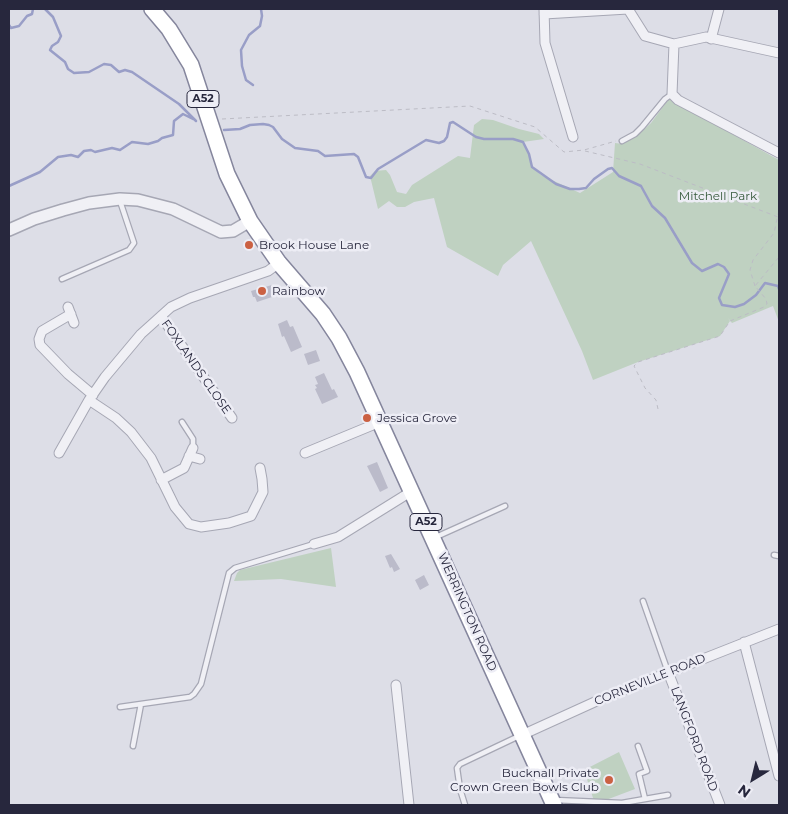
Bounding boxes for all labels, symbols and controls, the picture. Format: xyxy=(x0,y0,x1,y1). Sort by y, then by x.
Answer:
road number: A52 xyxy=(187,90,219,108)
park label: Mitchell Park xyxy=(679,189,757,203)
place label: Brook House Lane xyxy=(259,238,369,252)
marker: Brook House Lane xyxy=(243,239,255,251)
place label: Rainbow xyxy=(272,284,325,298)
marker: Rainbow xyxy=(256,285,268,297)
street label: FOXLANDS CLOSE xyxy=(158,317,234,417)
place label: Jessica Grove xyxy=(377,411,457,425)
marker: Jessica Grove xyxy=(361,412,373,424)
road number: A52 xyxy=(410,514,442,530)
street label: WERRINGTON ROAD xyxy=(434,551,500,673)
street label: CORNEVILLE ROAD xyxy=(592,651,708,709)
street label: LANGFORD ROAD xyxy=(667,685,721,793)
north arrow xyxy=(728,754,778,804)
place label: Bucknall Private Crown Green Bowls Club xyxy=(450,766,599,794)
marker: Bucknall Private Crown Green Bowls Club xyxy=(603,774,615,786)
text: N xyxy=(734,781,754,802)

